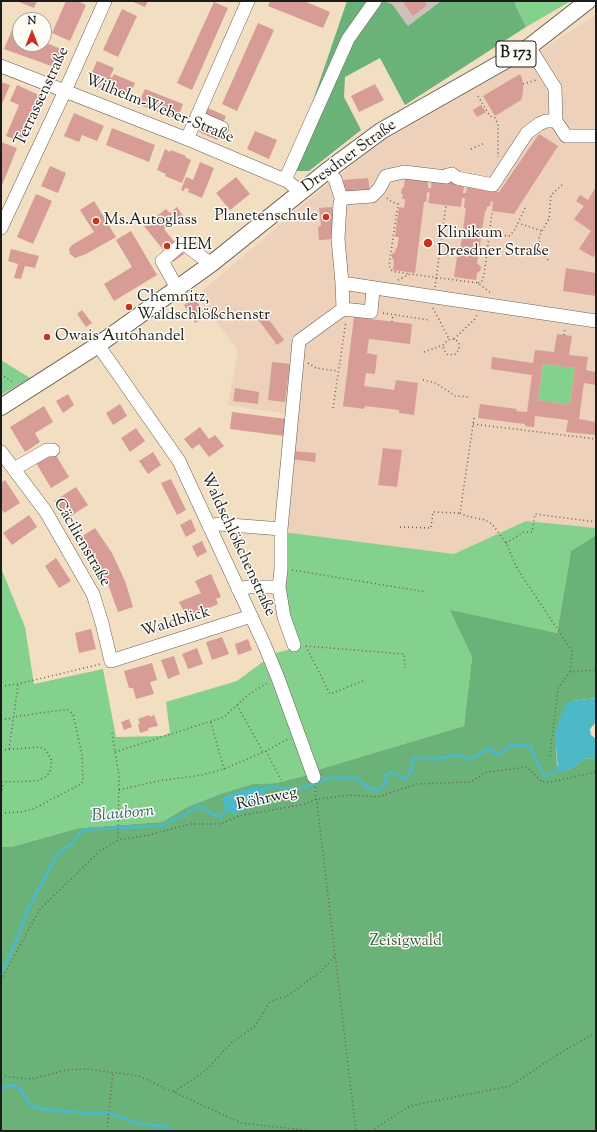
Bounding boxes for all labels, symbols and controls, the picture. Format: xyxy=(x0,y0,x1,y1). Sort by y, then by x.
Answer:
north arrow xyxy=(12,12,52,52)
text: N xyxy=(28,13,36,29)
road number: B 173 xyxy=(496,41,536,67)
street label: Terrassenstraße xyxy=(12,44,74,150)
street label: Wilhelm-Weber-Straße xyxy=(82,71,236,149)
street label: Dresdner Straße xyxy=(299,116,401,198)
place label: Planetenschule xyxy=(214,207,318,227)
place label: Ms.Autoglass xyxy=(104,211,197,231)
marker: Planetenschule xyxy=(321,212,331,222)
marker: Ms.Autoglass xyxy=(91,216,101,226)
place label: Klinikum Dresdner Straße xyxy=(437,224,549,262)
place label: HEM xyxy=(175,236,212,256)
marker: Klinikum Dresdner Straße xyxy=(422,237,434,249)
marker: HEM xyxy=(162,241,172,251)
place label: Chemnitz, Waldschlößchenstr xyxy=(137,288,270,326)
marker: Chemnitz, Waldschlößchenstr xyxy=(124,302,134,312)
place label: Owais Autohandel xyxy=(55,327,185,347)
marker: Owais Autohandel xyxy=(42,332,52,342)
street label: Waldschlößchenstraße xyxy=(195,470,279,620)
street label: Cäcilienstraße xyxy=(48,496,114,590)
street label: Waldblick xyxy=(139,603,213,643)
street label: Röhrweg xyxy=(235,784,299,816)
water label: Blauborn xyxy=(91,802,155,828)
park label: Zeisigwald xyxy=(370,932,442,952)

